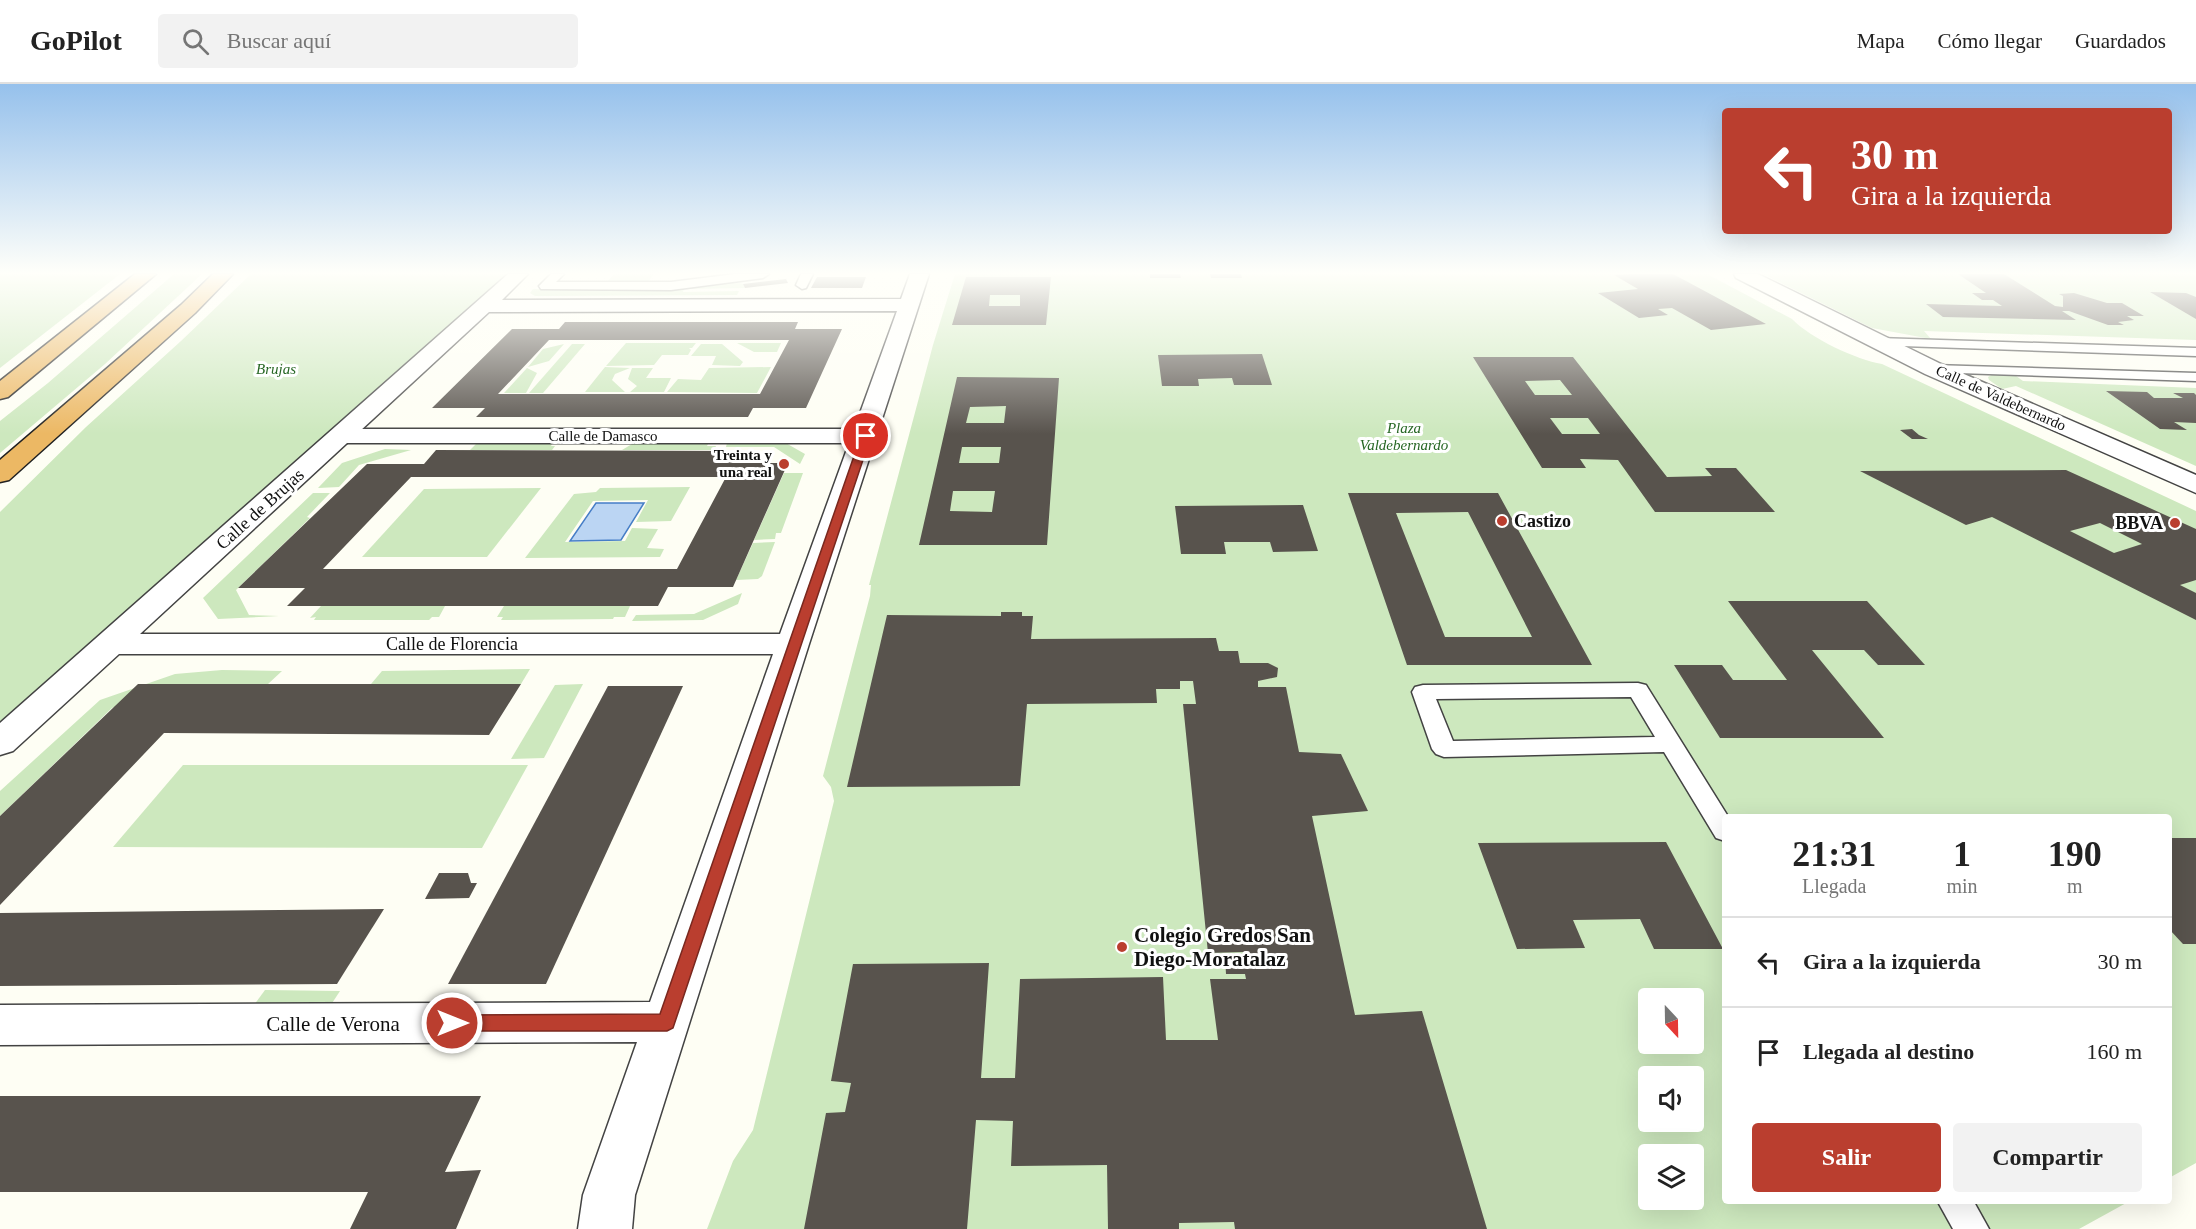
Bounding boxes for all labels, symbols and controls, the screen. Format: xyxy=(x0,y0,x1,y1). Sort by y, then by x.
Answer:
search box xyxy=(158,14,578,68)
text: GoPilot xyxy=(30,25,122,56)
icon: search xyxy=(179,25,212,58)
text: Buscar aquí xyxy=(227,28,331,53)
text: Mapa xyxy=(1857,29,1905,53)
text: Cómo llegar xyxy=(1938,29,2042,53)
text: Guardados xyxy=(2075,29,2166,53)
icon: left xyxy=(1752,132,1830,210)
text: 30 m xyxy=(1851,132,1939,178)
text: Gira a la izquierda xyxy=(1851,181,2051,211)
park label: Brujas xyxy=(256,361,296,377)
street label: Calle de Valdebernardo xyxy=(1934,362,2068,434)
pin xyxy=(840,410,891,461)
icon: arrive xyxy=(849,419,882,452)
park label: Plaza Valdebernardo xyxy=(1360,420,1449,453)
street label: Calle de Damasco xyxy=(548,428,658,444)
place label: Treinta y una real xyxy=(714,447,772,480)
marker: Treinta y una real xyxy=(777,457,791,471)
street label: Calle de Brujas xyxy=(212,464,308,554)
place label: Castizo xyxy=(1514,511,1571,531)
place label: BBVA xyxy=(2115,513,2163,533)
marker: Castizo xyxy=(1495,514,1509,528)
marker: BBVA xyxy=(2168,516,2182,530)
street label: Calle de Florencia xyxy=(386,634,518,654)
text: 21:31 xyxy=(1792,834,1876,874)
text: 1 xyxy=(1953,834,1971,874)
text: 190 xyxy=(2048,834,2102,874)
text: Llegada xyxy=(1802,875,1866,897)
text: min xyxy=(1946,875,1978,897)
text: m xyxy=(2067,875,2083,897)
place label: Colegio Gredos San Diego-Moratalaz xyxy=(1134,923,1311,971)
marker: Colegio Gredos San Diego-Moratalaz xyxy=(1115,940,1129,954)
icon: left xyxy=(1752,946,1785,979)
text: Gira a la izquierda xyxy=(1803,949,1981,974)
text: 30 m xyxy=(2097,949,2142,974)
north arrow xyxy=(1638,988,1704,1054)
map controls xyxy=(1638,988,1704,1210)
position arrow xyxy=(420,991,484,1055)
street label: Calle de Verona xyxy=(266,1012,401,1036)
icon: arrive xyxy=(1752,1036,1785,1069)
text: Llegada al destino xyxy=(1803,1039,1974,1064)
text: 160 m xyxy=(2086,1039,2142,1064)
button: sound xyxy=(1638,1066,1704,1132)
button: Salir xyxy=(1752,1123,1941,1192)
button: Compartir xyxy=(1953,1123,2142,1192)
button: layers xyxy=(1638,1144,1704,1210)

